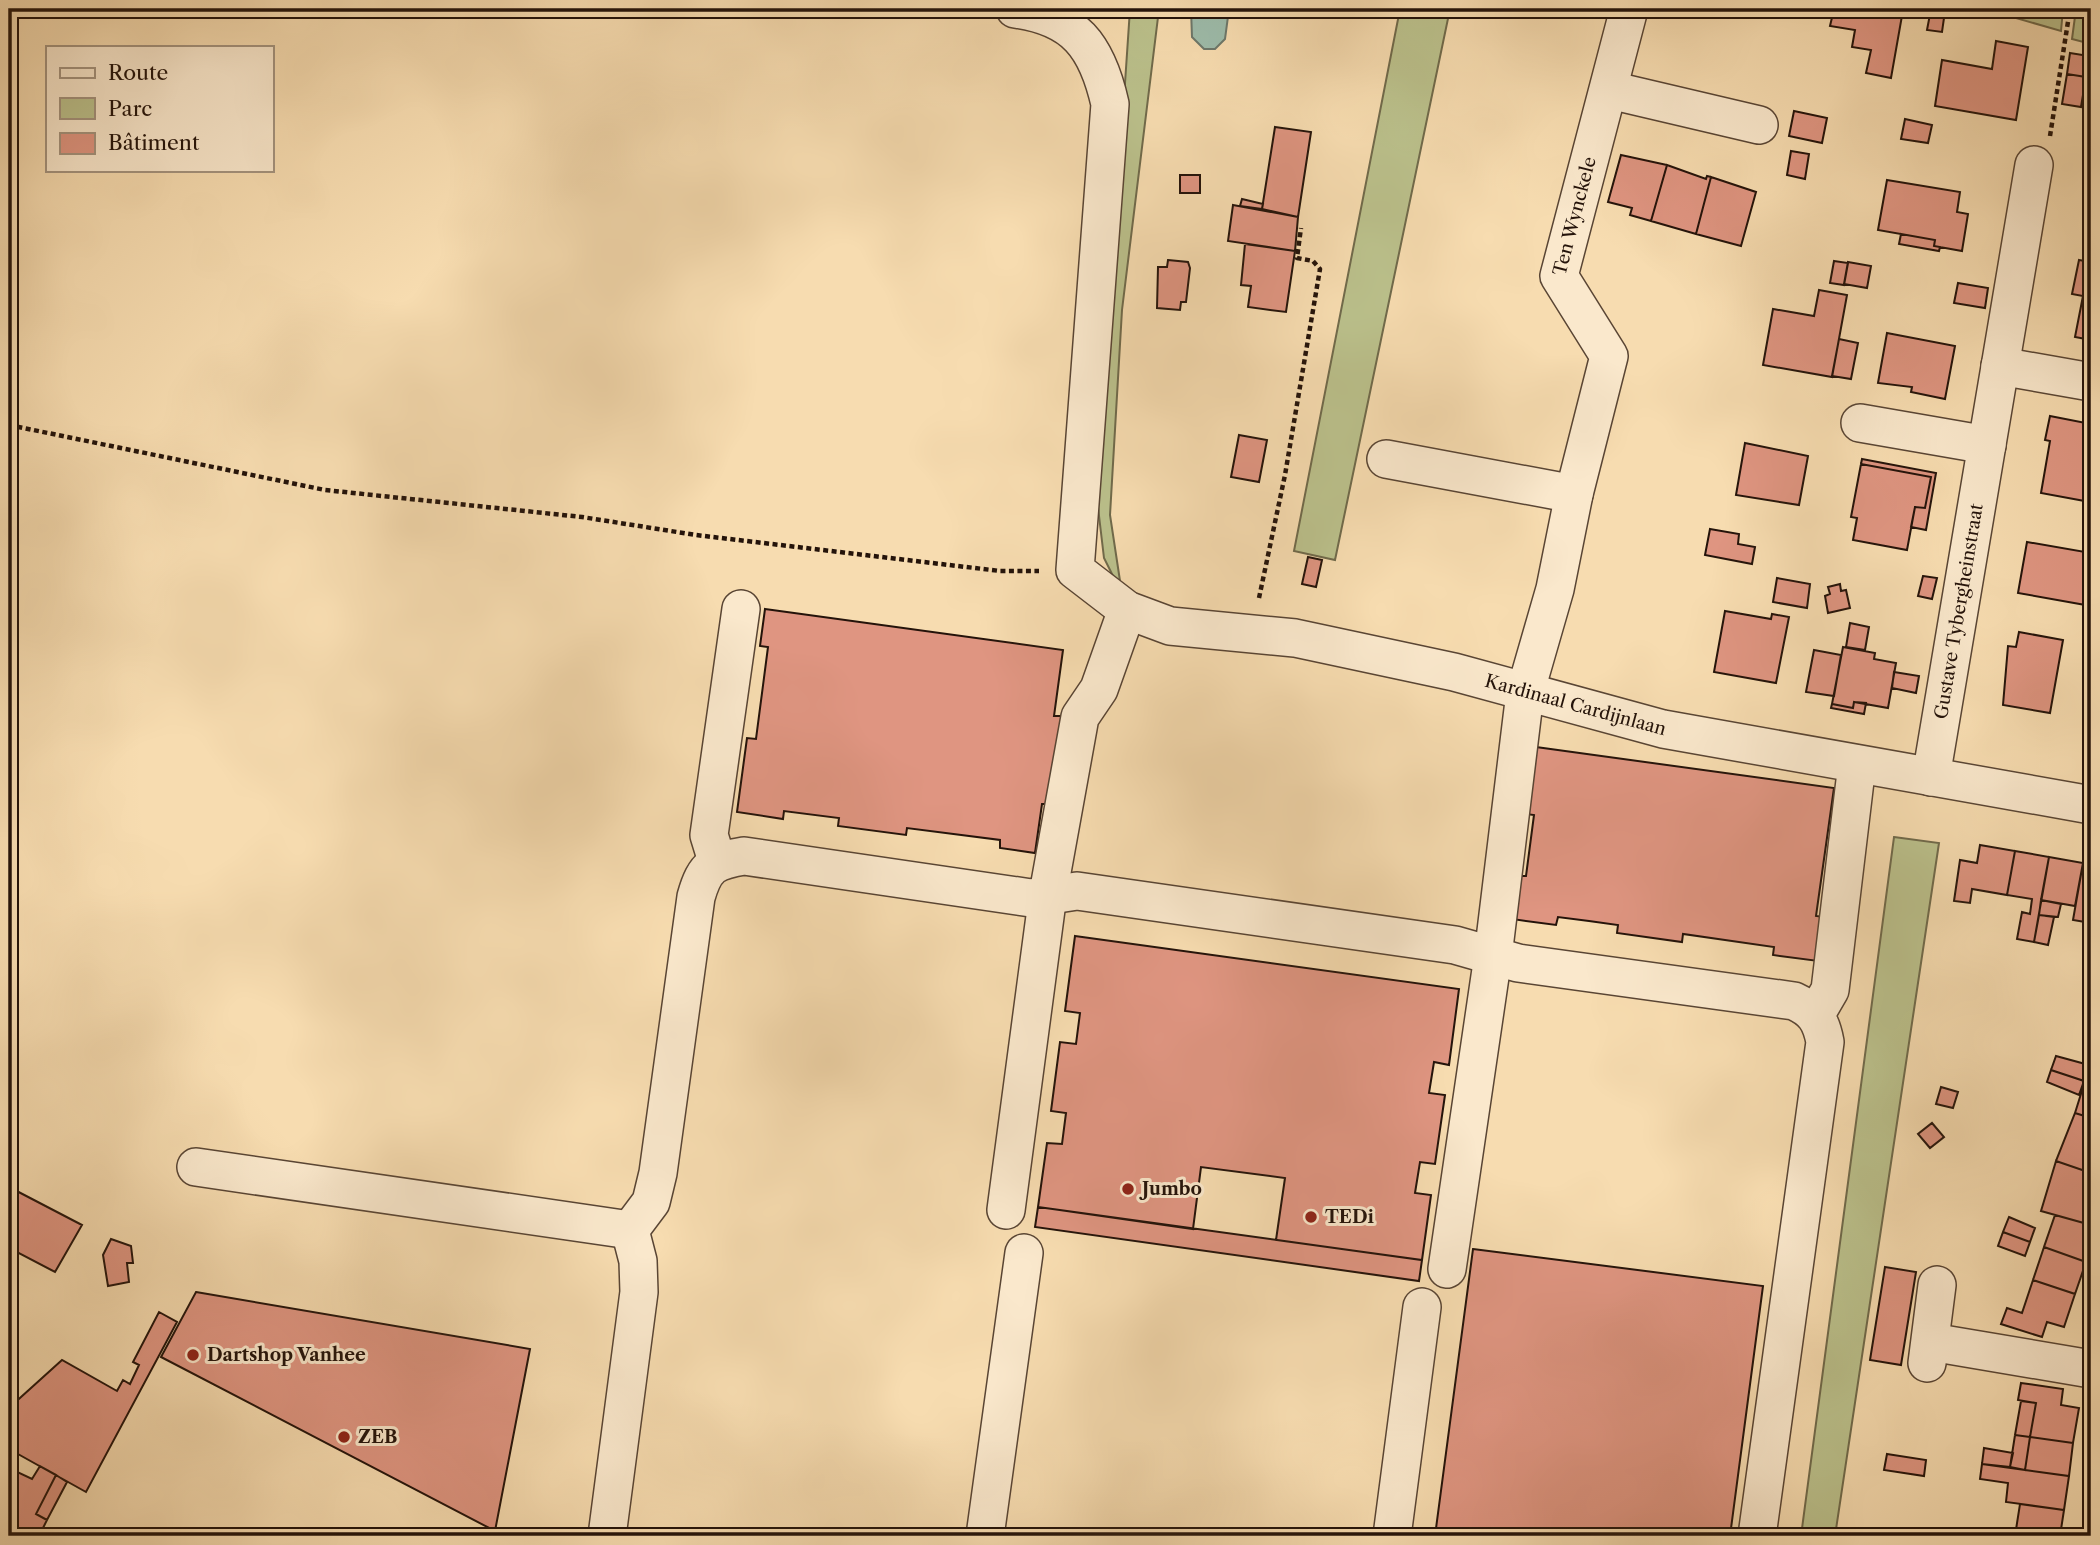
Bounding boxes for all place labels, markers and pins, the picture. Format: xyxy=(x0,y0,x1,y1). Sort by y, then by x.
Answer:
place label: Jumbo xyxy=(1139,1178,1202,1200)
marker: Jumbo xyxy=(1120,1181,1136,1197)
place label: TEDi xyxy=(1325,1206,1375,1228)
marker: TEDi xyxy=(1303,1209,1319,1225)
place label: Dartshop Vanhee xyxy=(207,1344,366,1366)
marker: Dartshop Vanhee xyxy=(185,1347,201,1363)
place label: ZEB xyxy=(358,1426,397,1448)
marker: ZEB xyxy=(336,1429,352,1445)

